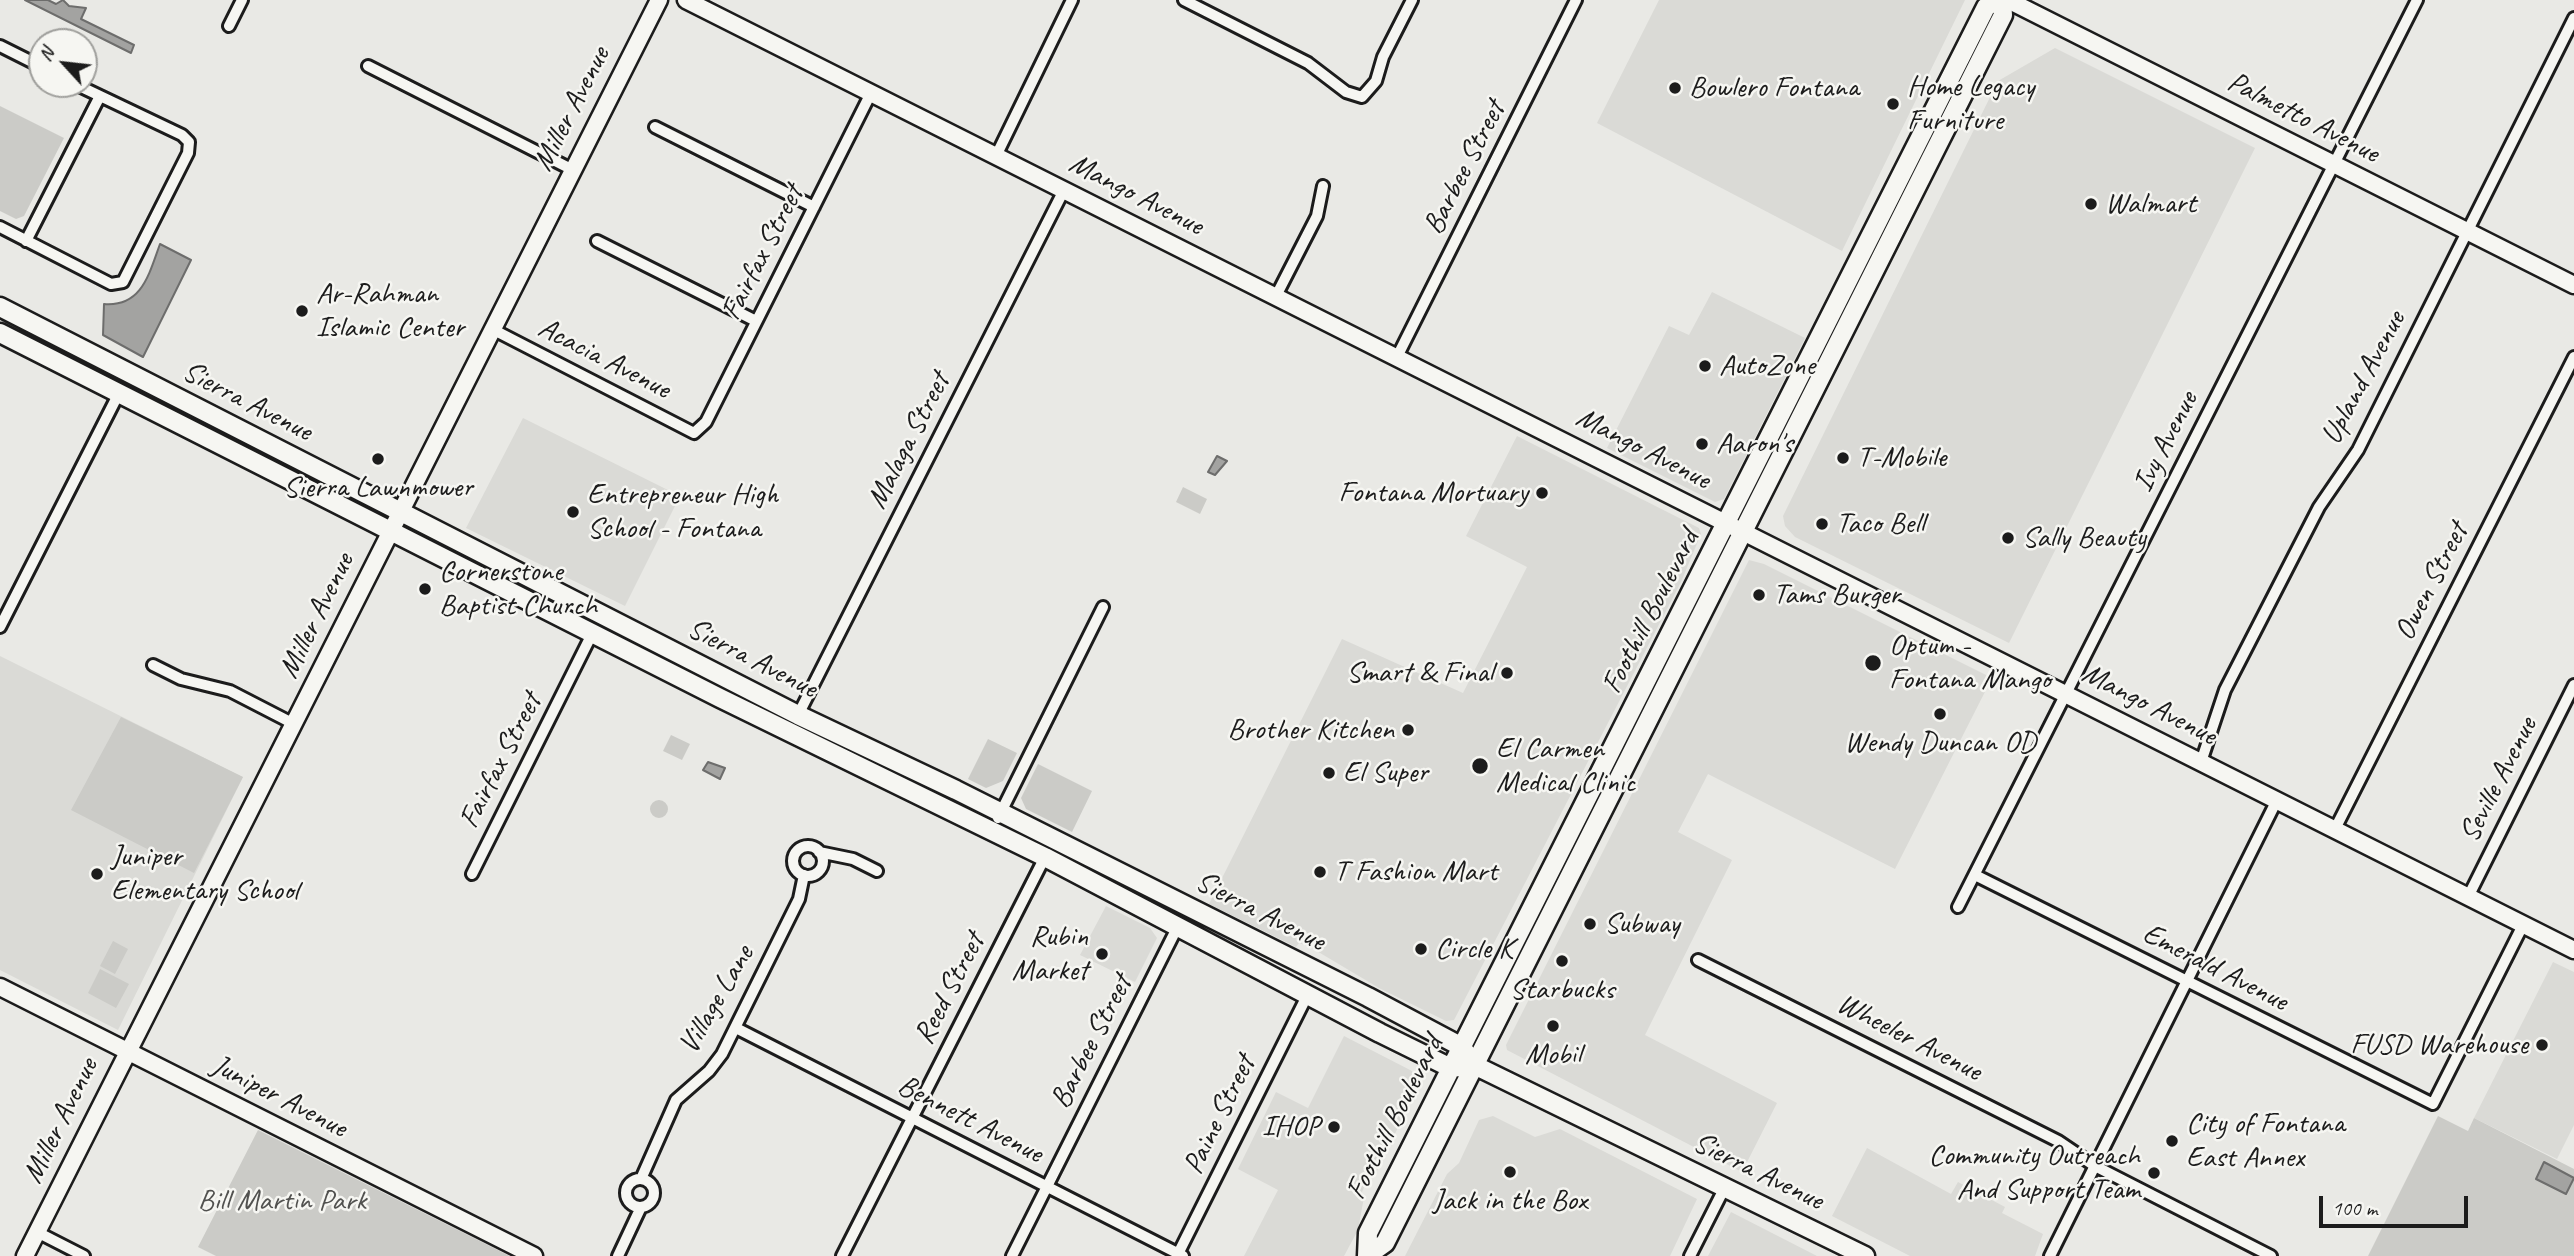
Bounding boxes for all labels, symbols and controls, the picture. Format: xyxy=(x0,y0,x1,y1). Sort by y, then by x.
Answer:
north arrow xyxy=(28,28,98,98)
street label: Miller Avenue xyxy=(525,41,619,177)
text: N xyxy=(33,44,59,65)
street label: Palmetto Avenue xyxy=(2221,64,2385,172)
place label: Home Legacy Furniture xyxy=(1907,69,2034,140)
place label: Bowlero Fontana xyxy=(1689,70,1859,106)
marker: Bowlero Fontana xyxy=(1667,80,1683,96)
street label: Barbee Street xyxy=(1416,95,1514,241)
marker: Home Legacy Furniture xyxy=(1885,96,1901,112)
street label: Mango Avenue xyxy=(1063,146,1209,244)
street label: Fairfax Street xyxy=(714,180,812,326)
place label: Walmart xyxy=(2105,186,2196,222)
marker: Walmart xyxy=(2083,196,2099,212)
place label: Ar-Rahman Islamic Center xyxy=(316,276,464,346)
marker: Ar-Rahman Islamic Center xyxy=(294,303,310,319)
street label: Upland Avenue xyxy=(2314,305,2414,451)
street label: Acacia Avenue xyxy=(532,310,676,408)
place label: AutoZone xyxy=(1719,348,1815,384)
street label: Sierra Avenue xyxy=(176,354,318,450)
marker: AutoZone xyxy=(1697,358,1713,374)
street label: Malaga Street xyxy=(860,367,958,515)
street label: Ivy Avenue xyxy=(2126,386,2206,498)
street label: Mango Avenue xyxy=(1570,400,1716,498)
place label: Aaron's xyxy=(1716,426,1793,462)
marker: Aaron's xyxy=(1694,436,1710,452)
place label: T-Mobile xyxy=(1857,440,1946,476)
marker: T-Mobile xyxy=(1835,450,1851,466)
marker: Sierra Lawnmower xyxy=(370,451,386,467)
place label: Sierra Lawnmower xyxy=(283,470,473,506)
place label: Fontana Mortuary xyxy=(1339,475,1528,511)
place label: Entrepreneur High School - Fontana xyxy=(587,477,778,548)
marker: Fontana Mortuary xyxy=(1534,485,1550,501)
marker: Entrepreneur High School - Fontana xyxy=(565,504,581,520)
place label: Taco Bell xyxy=(1836,506,1924,542)
marker: Taco Bell xyxy=(1814,516,1830,532)
street label: Owen Street xyxy=(2387,517,2477,647)
place label: Sally Beauty xyxy=(2022,520,2146,556)
street label: Foothill Boulevard xyxy=(1594,524,1708,700)
marker: Sally Beauty xyxy=(2000,530,2016,546)
street label: Miller Avenue xyxy=(271,548,363,684)
place label: Cornerstone Baptist Church xyxy=(439,554,597,624)
place label: Tams Burger xyxy=(1773,577,1900,613)
marker: Cornerstone Baptist Church xyxy=(417,581,433,597)
marker: Tams Burger xyxy=(1751,587,1767,603)
street label: Sierra Avenue xyxy=(681,611,823,707)
place label: Optum - Fontana Mango xyxy=(1889,628,2051,698)
marker: Optum - Fontana Mango xyxy=(1863,653,1883,673)
place label: Smart & Final xyxy=(1346,655,1493,691)
street label: Mango Avenue xyxy=(2076,656,2222,754)
marker: Smart & Final xyxy=(1499,665,1515,681)
street label: Fairfax Street xyxy=(452,688,550,834)
marker: Wendy Duncan OD xyxy=(1932,706,1948,722)
place label: Brother Kitchen xyxy=(1227,712,1394,748)
street label: Seville Avenue xyxy=(2452,712,2546,848)
marker: Brother Kitchen xyxy=(1400,722,1416,738)
place label: Wendy Duncan OD xyxy=(1844,725,2036,761)
place label: El Carmen Medical Clinic xyxy=(1496,731,1635,802)
place label: El Super xyxy=(1343,755,1428,791)
marker: El Carmen Medical Clinic xyxy=(1470,756,1490,776)
marker: El Super xyxy=(1321,765,1337,781)
place label: Juniper Elementary School xyxy=(111,839,298,909)
place label: T Fashion Mart xyxy=(1334,854,1497,890)
street label: Sierra Avenue xyxy=(1189,864,1331,960)
marker: T Fashion Mart xyxy=(1312,864,1328,880)
marker: Juniper Elementary School xyxy=(89,866,105,882)
place label: Subway xyxy=(1604,906,1680,942)
marker: Subway xyxy=(1582,916,1598,932)
street label: Emerald Avenue xyxy=(2136,916,2294,1020)
place label: Rubin Market xyxy=(1012,919,1088,990)
street label: Reed Street xyxy=(907,928,993,1050)
place label: Circle K xyxy=(1435,931,1513,967)
street label: Village Lane xyxy=(672,939,762,1061)
marker: Circle K xyxy=(1413,941,1429,957)
marker: Rubin Market xyxy=(1094,946,1110,962)
marker: Starbucks xyxy=(1554,953,1570,969)
street label: Barbee Street xyxy=(1043,969,1141,1115)
place label: Starbucks xyxy=(1510,972,1614,1008)
street label: Wheeler Avenue xyxy=(1831,986,1987,1090)
marker: Mobil xyxy=(1545,1018,1561,1034)
place label: FUSD Warehouse xyxy=(2350,1027,2528,1063)
street label: Foothill Boulevard xyxy=(1338,1030,1452,1206)
place label: Mobil xyxy=(1525,1037,1581,1073)
marker: FUSD Warehouse xyxy=(2534,1037,2550,1053)
street label: Juniper Avenue xyxy=(205,1048,353,1146)
street label: Paine Street xyxy=(1176,1050,1264,1180)
street label: Miller Avenue xyxy=(15,1053,107,1189)
street label: Bennett Avenue xyxy=(891,1068,1049,1172)
place label: City of Fontana East Annex xyxy=(2186,1106,2345,1176)
place label: IHOP xyxy=(1262,1109,1320,1145)
marker: IHOP xyxy=(1326,1119,1342,1135)
street label: Sierra Avenue xyxy=(1687,1125,1829,1219)
marker: City of Fontana East Annex xyxy=(2164,1133,2180,1149)
place label: Community Outreach And Support Team xyxy=(1929,1138,2140,1208)
marker: Jack in the Box xyxy=(1502,1164,1518,1180)
marker: Community Outreach And Support Team xyxy=(2146,1165,2162,1181)
scale bar xyxy=(2322,1182,2471,1226)
park label: Bill Martin Park xyxy=(198,1183,366,1219)
place label: Jack in the Box xyxy=(1433,1183,1587,1219)
text: 100 m xyxy=(2332,1195,2377,1221)

